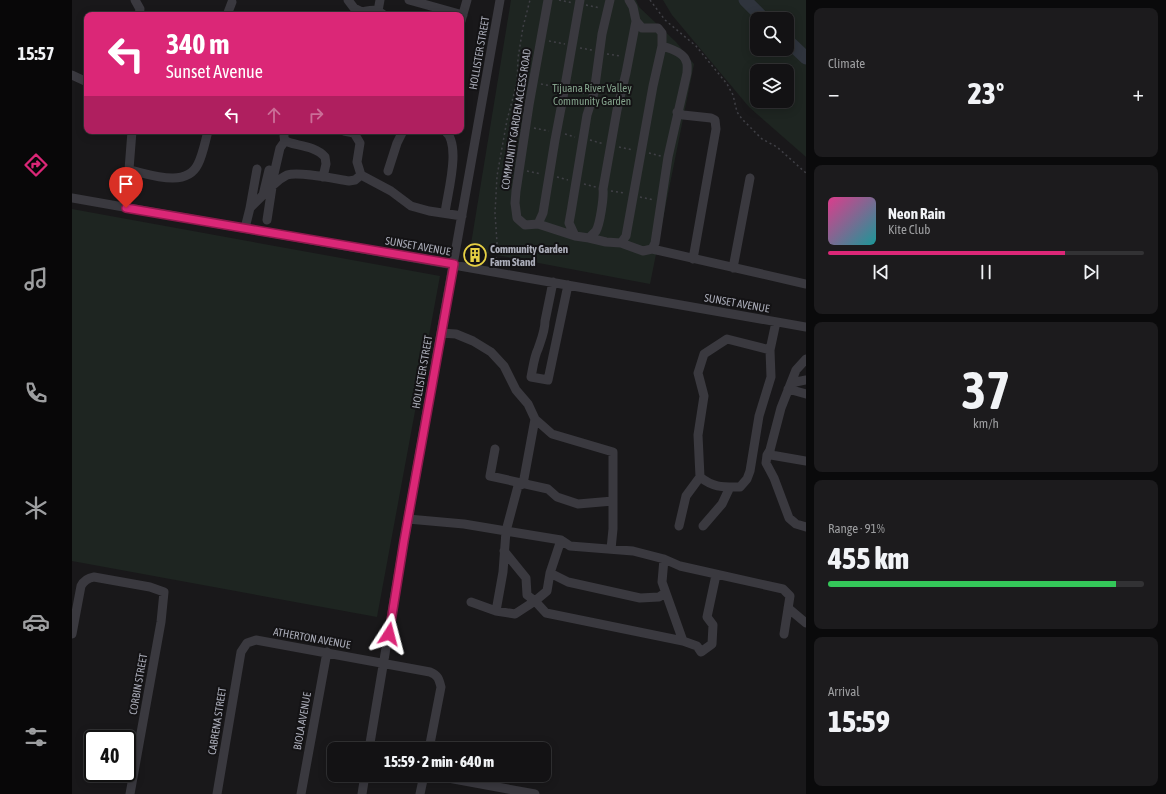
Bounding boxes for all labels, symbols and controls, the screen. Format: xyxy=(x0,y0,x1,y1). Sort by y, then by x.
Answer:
map controls xyxy=(750,12,794,108)
button: search xyxy=(750,12,794,56)
street label: HOLLISTER STREET xyxy=(467,15,491,91)
icon: left xyxy=(100,28,152,80)
text: 340 m xyxy=(166,28,229,60)
text: 15:57 xyxy=(17,43,55,64)
street label: COMMUNITY GARDEN ACCESS ROAD xyxy=(499,48,533,190)
text: Climate xyxy=(828,56,865,71)
text: Sunset Avenue xyxy=(166,61,263,82)
button: layers xyxy=(750,64,794,108)
text: 23° xyxy=(968,76,1004,110)
text: − xyxy=(828,80,839,106)
text: + xyxy=(1133,80,1144,106)
park label: Tijuana River Valley Community Garden xyxy=(552,82,632,107)
icon: left xyxy=(221,104,243,126)
icon: ahead xyxy=(263,104,285,126)
icon: right xyxy=(305,104,327,126)
icon: directions xyxy=(22,151,50,179)
pin xyxy=(109,167,143,208)
icon: arrive xyxy=(115,173,137,195)
text: Neon Rain xyxy=(888,205,945,222)
text: Kite Club xyxy=(888,222,930,237)
street label: SUNSET AVENUE xyxy=(384,234,452,258)
building icon: Community Garden Farm Stand xyxy=(462,242,488,268)
place label: Community Garden Farm Stand xyxy=(490,243,568,268)
icon: previous xyxy=(870,261,892,283)
icon: pause xyxy=(975,261,997,283)
icon: next xyxy=(1080,261,1102,283)
icon: music xyxy=(22,265,50,293)
street label: SUNSET AVENUE xyxy=(703,291,771,315)
street label: HOLLISTER STREET xyxy=(410,334,434,410)
text: 37 xyxy=(962,360,1010,420)
icon: phone xyxy=(22,379,50,407)
text: km/h xyxy=(973,416,999,431)
icon: climate xyxy=(22,494,50,522)
text: Range · 91% xyxy=(828,521,885,536)
text: 455 km xyxy=(828,541,909,575)
icon: car xyxy=(22,608,50,636)
position arrow xyxy=(368,613,410,655)
street label: ATHERTON AVENUE xyxy=(272,625,352,651)
street label: CORBIN STREET xyxy=(127,652,149,715)
text: Arrival xyxy=(828,684,860,699)
street label: CABRENA STREET xyxy=(206,686,228,756)
street label: BIOLA AVENUE xyxy=(291,691,313,751)
text: 15:59 xyxy=(828,704,890,738)
icon: filters xyxy=(22,723,50,751)
speed limit sign: 40 xyxy=(84,730,136,782)
text: 15:59 · 2 min · 640 m xyxy=(384,753,494,770)

